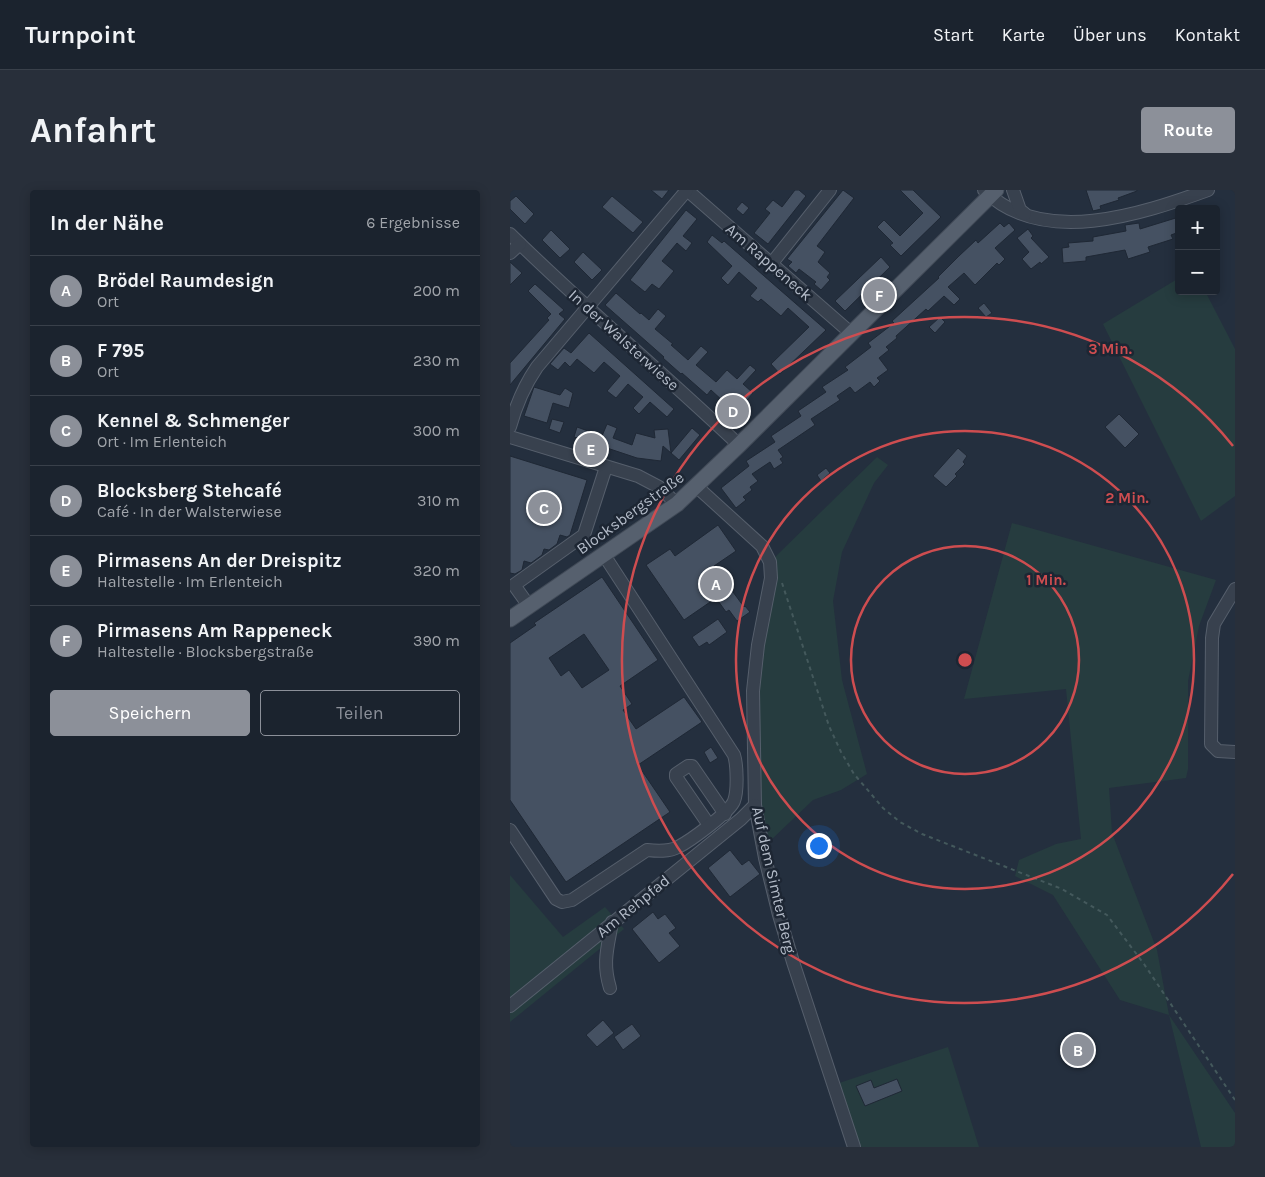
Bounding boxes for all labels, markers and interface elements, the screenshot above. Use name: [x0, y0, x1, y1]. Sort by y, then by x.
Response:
text: Turnpoint: [25, 21, 136, 49]
text: Start: [933, 24, 974, 46]
text: Karte: [1002, 24, 1045, 46]
text: Über uns: [1073, 24, 1147, 46]
text: Kontakt: [1175, 24, 1240, 46]
button: Route: [1141, 107, 1235, 153]
text: Anfahrt: [30, 110, 156, 151]
map controls: [1175, 205, 1220, 295]
button: +: [1175, 205, 1220, 250]
text: In der Nähe: [50, 211, 164, 235]
text: 6 Ergebnisse: [366, 213, 460, 232]
street label: Am Rappeneck: [722, 219, 816, 305]
button: −: [1175, 250, 1220, 295]
text: Brödel Raumdesign: [97, 270, 274, 292]
pin: F: [863, 276, 895, 314]
text: A: [61, 281, 71, 300]
text: 200 m: [413, 281, 460, 300]
street label: In der Walsterwiese: [565, 285, 683, 395]
text: Ort: [97, 292, 119, 311]
text: F 795: [97, 340, 144, 362]
text: 3 Min.: [1088, 340, 1132, 358]
text: B: [61, 351, 71, 370]
text: 230 m: [413, 351, 460, 370]
text: Ort: [97, 362, 119, 381]
pin: D: [717, 392, 749, 430]
text: Kennel & Schmenger: [97, 410, 290, 432]
text: C: [61, 421, 71, 440]
text: 300 m: [413, 421, 460, 440]
pin: E: [575, 430, 607, 468]
text: Ort · Im Erlenteich: [97, 432, 227, 451]
street label: Blocksbergstraße: [573, 468, 687, 558]
text: Blocksberg Stehcafé: [97, 480, 282, 502]
pin: C: [528, 489, 560, 527]
text: 2 Min.: [1105, 489, 1149, 507]
text: D: [61, 491, 71, 510]
text: 310 m: [417, 491, 460, 510]
text: Café · In der Walsterwiese: [97, 502, 282, 521]
text: Pirmasens An der Dreispitz: [97, 550, 342, 572]
text: E: [61, 561, 71, 580]
text: 320 m: [413, 561, 460, 580]
pin: A: [700, 565, 732, 603]
text: 1 Min.: [1026, 571, 1066, 589]
text: Haltestelle · Im Erlenteich: [97, 572, 283, 591]
text: Pirmasens Am Rappeneck: [97, 620, 332, 642]
text: F: [62, 631, 70, 650]
text: 390 m: [413, 631, 460, 650]
text: Haltestelle · Blocksbergstraße: [97, 642, 314, 661]
centre of rings: [956, 651, 974, 669]
button: Speichern: [50, 690, 250, 736]
button: Teilen: [260, 690, 460, 736]
street label: Auf dem Simter Berg: [748, 805, 800, 955]
your location: [806, 833, 832, 859]
street label: Am Rehpfad: [593, 871, 673, 941]
pin: B: [1062, 1031, 1094, 1069]

